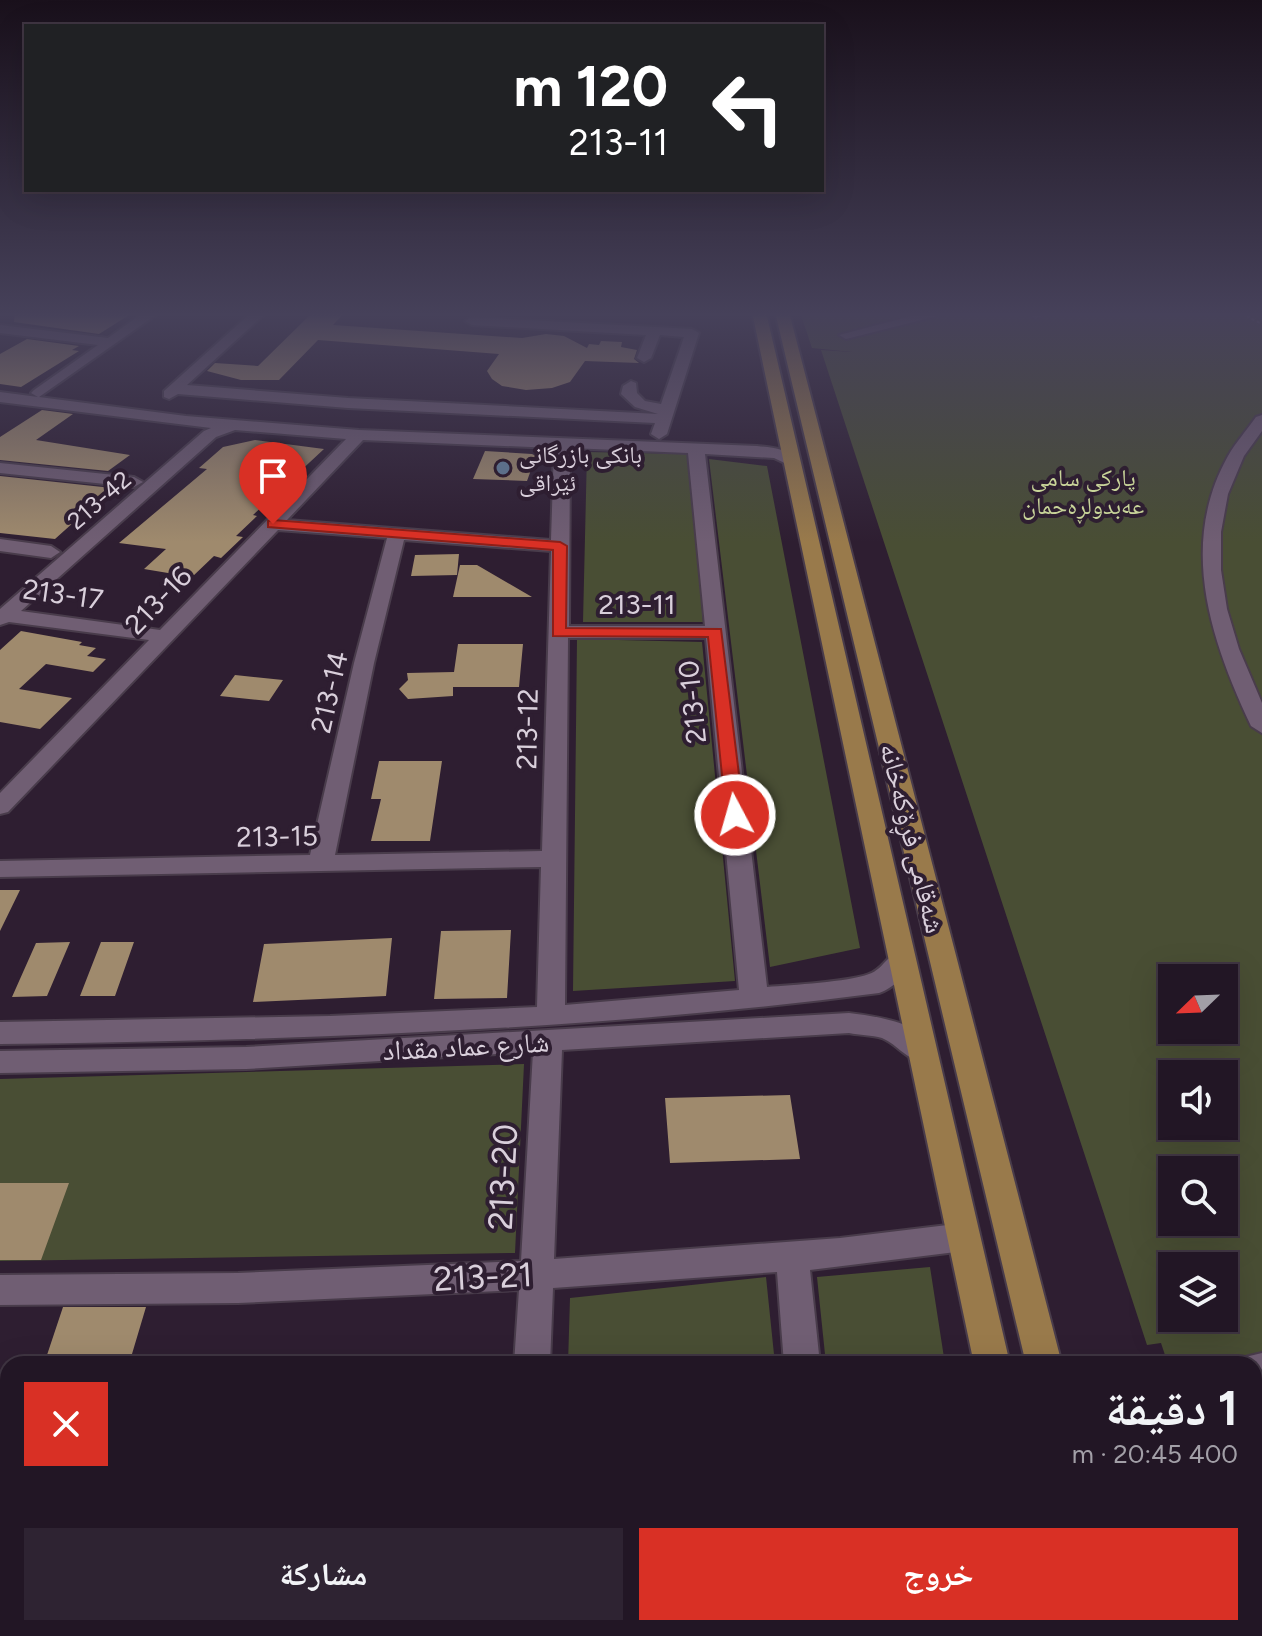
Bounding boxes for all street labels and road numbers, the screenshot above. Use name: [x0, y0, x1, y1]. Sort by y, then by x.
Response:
street label: 213-42: [61, 465, 137, 535]
street label: 213-16: [117, 559, 199, 641]
street label: 213-17: [21, 572, 105, 616]
street label: 213-11: [598, 587, 676, 621]
street label: 213-14: [303, 648, 355, 736]
street label: 213-10: [671, 659, 713, 745]
street label: 213-12: [509, 688, 545, 770]
street label: شەقامی فڕۆکەخانە: [868, 740, 953, 938]
street label: 213-15: [236, 818, 318, 854]
street label: شارع عماد مقداد: [382, 1025, 550, 1068]
street label: 213-20: [480, 1123, 526, 1231]
street label: 213-21: [433, 1254, 533, 1300]

